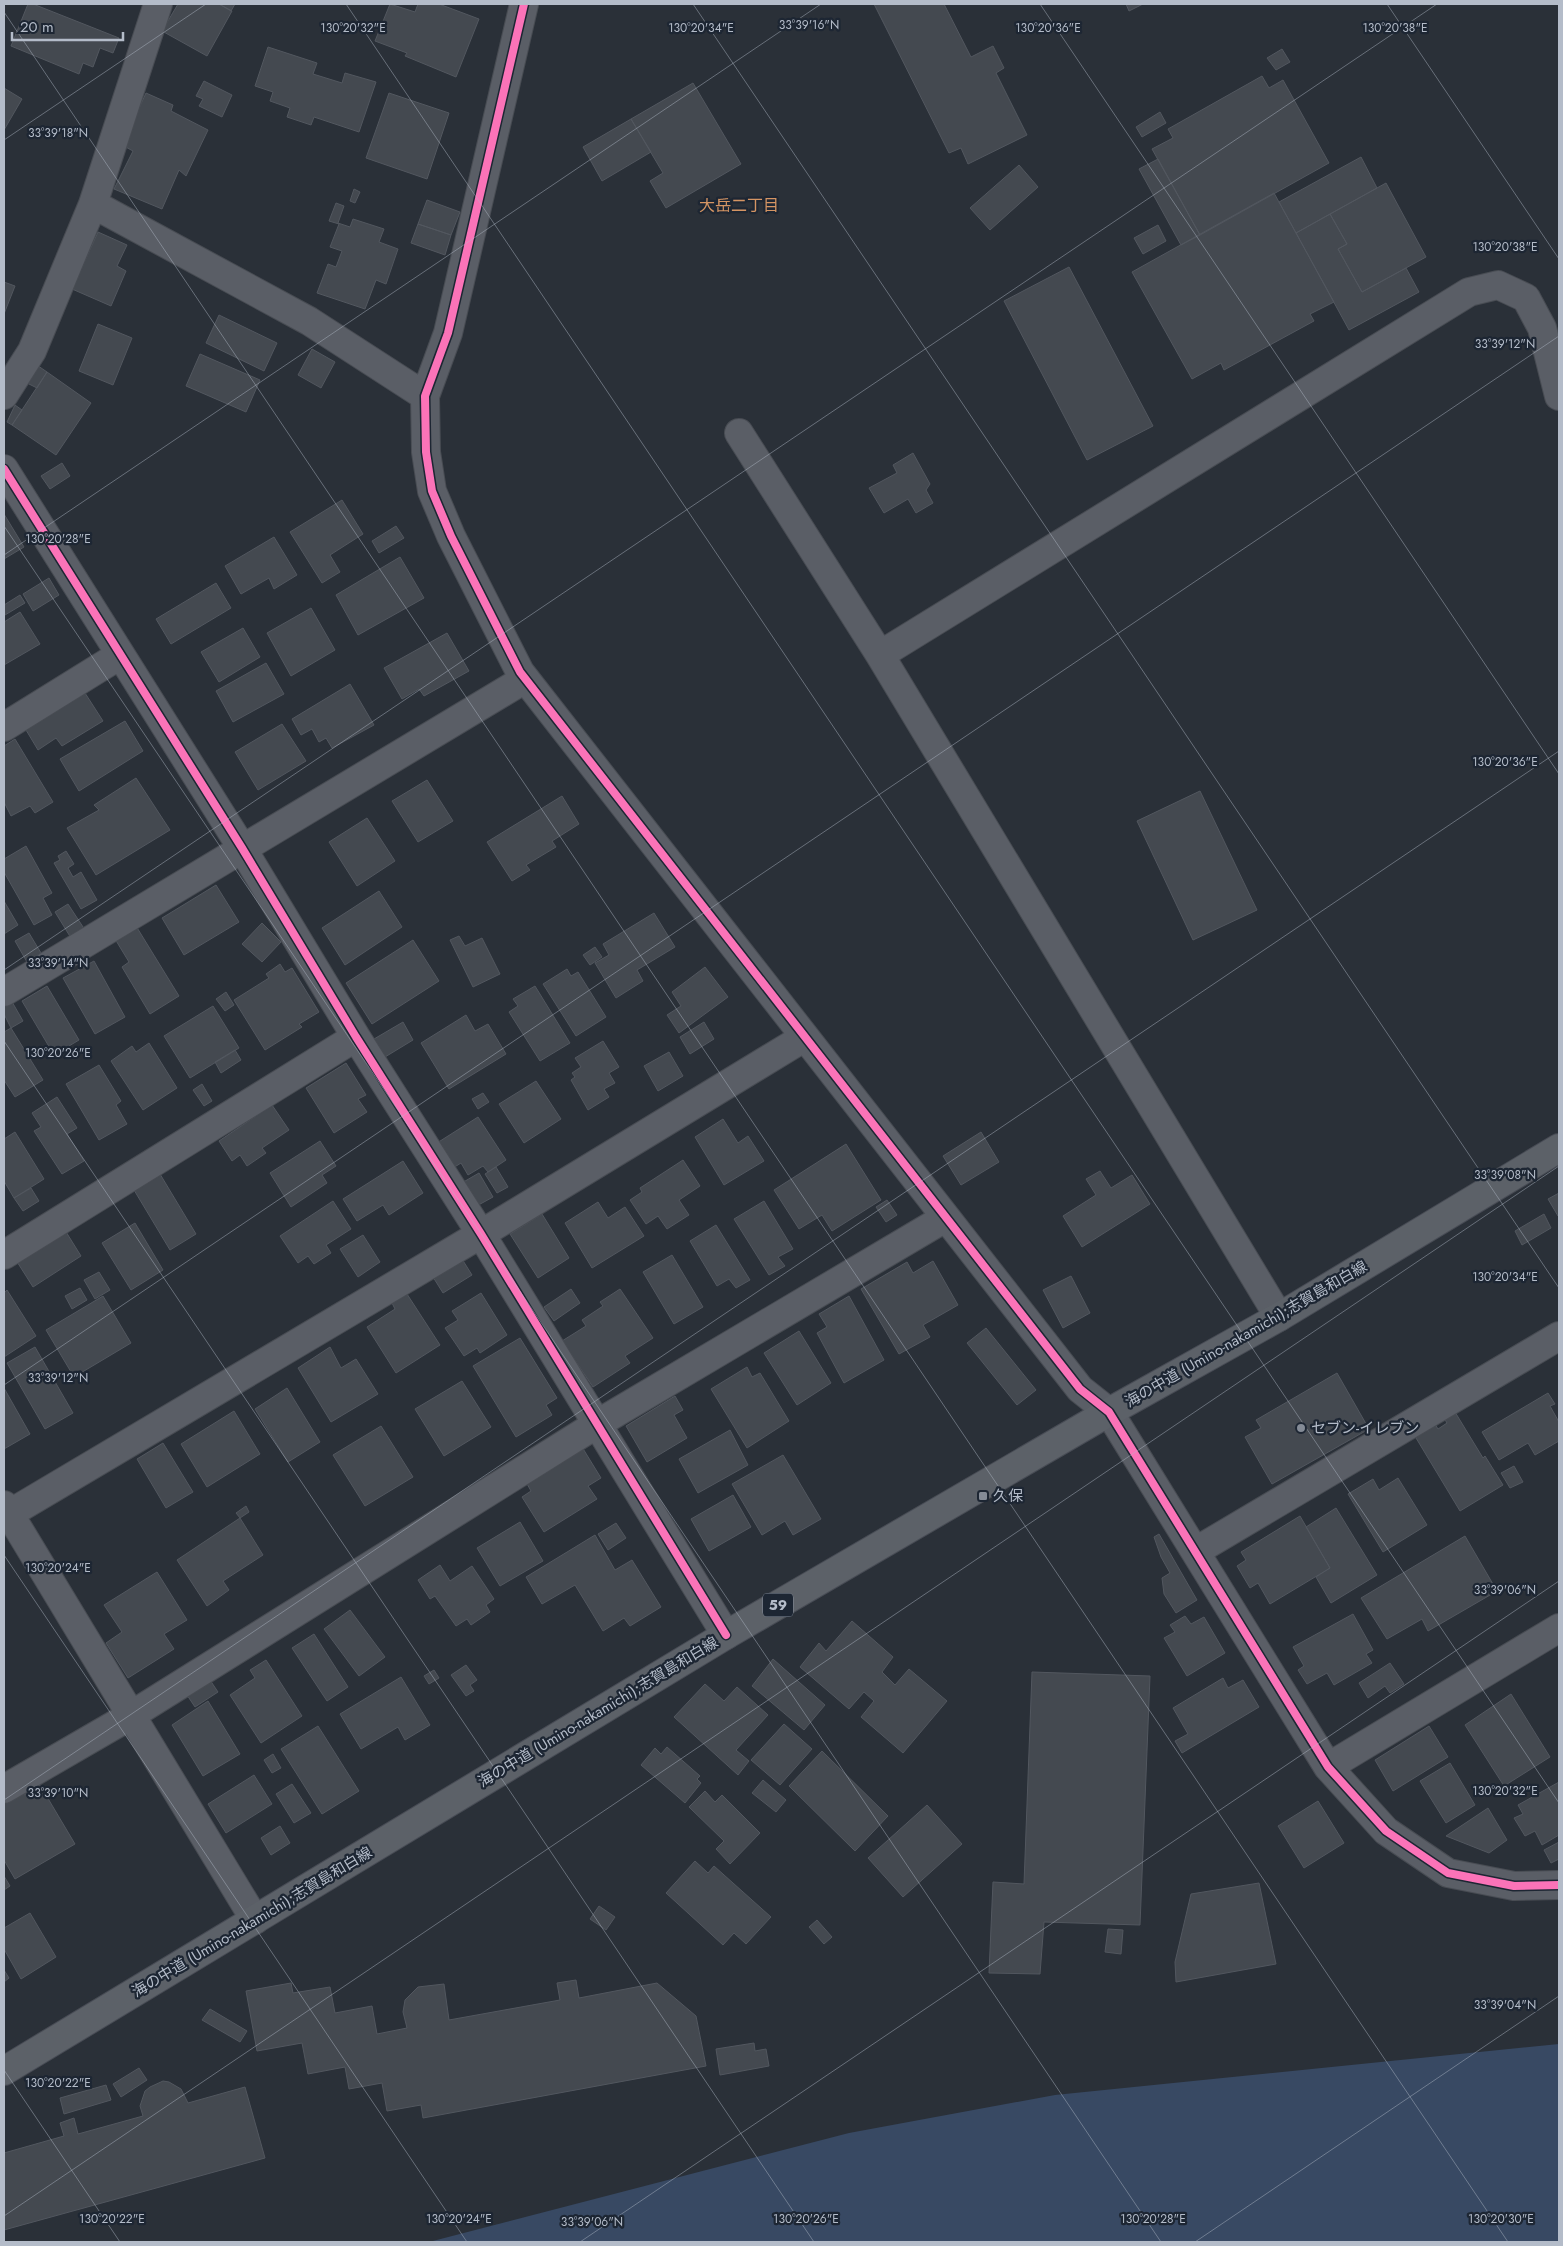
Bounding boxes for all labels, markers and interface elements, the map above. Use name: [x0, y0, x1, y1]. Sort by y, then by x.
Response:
scale bar: [12, 10, 124, 42]
text: 20 m: [20, 16, 54, 38]
text: 33°39'16"N: [779, 16, 839, 34]
text: 130°20'32"E: [320, 19, 386, 37]
text: 130°20'34"E: [668, 19, 734, 37]
text: 130°20'36"E: [1015, 19, 1081, 37]
text: 130°20'38"E: [1362, 19, 1428, 37]
text: 33°39'18"N: [28, 124, 88, 142]
district label: 大岳二丁目: [699, 194, 779, 217]
text: 130°20'38"E: [1472, 238, 1538, 256]
text: 33°39'12"N: [1475, 335, 1535, 353]
text: 130°20'28"E: [25, 530, 91, 548]
text: 130°20'36"E: [1472, 753, 1538, 771]
text: 33°39'14"N: [28, 954, 88, 972]
text: 130°20'26"E: [25, 1044, 91, 1062]
text: 33°39'08"N: [1474, 1166, 1536, 1184]
street label: 海の中道 (Umino-nakamichi);志賀島和白線: [1121, 1255, 1371, 1413]
text: 130°20'34"E: [1472, 1268, 1538, 1286]
text: 33°39'12"N: [28, 1369, 88, 1387]
place label: セブン-イレブン: [1311, 1417, 1419, 1439]
marker: セブン-イレブン: [1295, 1422, 1307, 1434]
place label: 久保: [993, 1485, 1023, 1507]
marker: 久保: [977, 1490, 989, 1502]
text: 130°20'24"E: [25, 1559, 91, 1577]
text: 33°39'06"N: [1474, 1581, 1536, 1599]
road number: 59: [763, 1594, 793, 1616]
street label: 海の中道 (Umino-nakamichi);志賀島和白線: [474, 1631, 722, 1793]
text: 130°20'32"E: [1472, 1782, 1538, 1800]
text: 33°39'10"N: [28, 1784, 88, 1802]
street label: 海の中道 (Umino-nakamichi);志賀島和白線: [128, 1841, 376, 2003]
text: 33°39'04"N: [1474, 1996, 1536, 2014]
text: 130°20'22"E: [25, 2074, 91, 2092]
text: 130°20'22"E: [79, 2210, 145, 2228]
text: 130°20'24"E: [426, 2210, 492, 2228]
text: 130°20'26"E: [773, 2210, 839, 2228]
text: 130°20'28"E: [1120, 2210, 1186, 2228]
text: 130°20'30"E: [1468, 2210, 1534, 2228]
text: 33°39'06"N: [561, 2213, 623, 2231]

